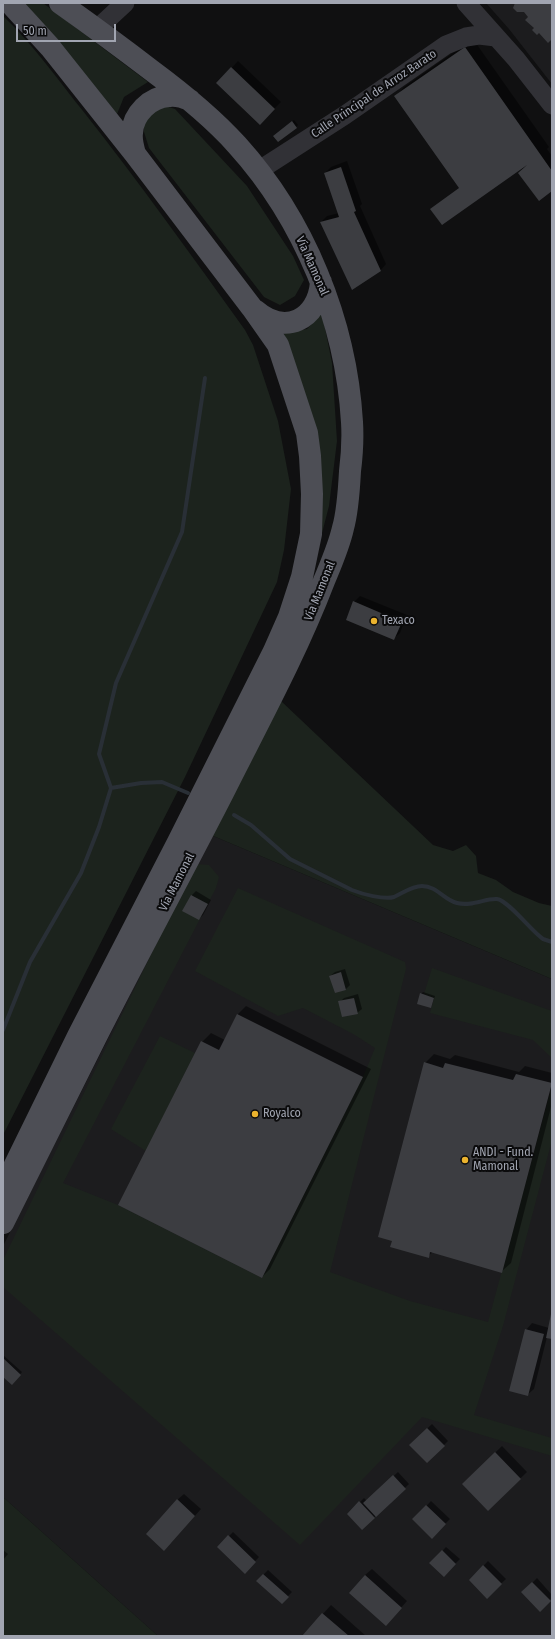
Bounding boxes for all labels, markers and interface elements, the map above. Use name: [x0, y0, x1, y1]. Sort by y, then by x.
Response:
scale bar: [18, 16, 118, 42]
text: 50 m: [23, 24, 47, 38]
street label: Calle Principal de Arroz Barato: [309, 47, 439, 141]
street label: Vía Mamonal: [293, 234, 331, 298]
street label: Vía Mamonal: [301, 559, 339, 623]
place label: Texaco: [382, 614, 415, 628]
marker: Texaco: [369, 616, 379, 626]
street label: Vía Mamonal: [156, 851, 198, 913]
place label: Royalco: [263, 1107, 301, 1121]
marker: Royalco: [250, 1109, 260, 1119]
place label: ANDI - Fund. Mamonal: [473, 1146, 533, 1174]
marker: ANDI - Fund. Mamonal: [460, 1155, 470, 1165]

